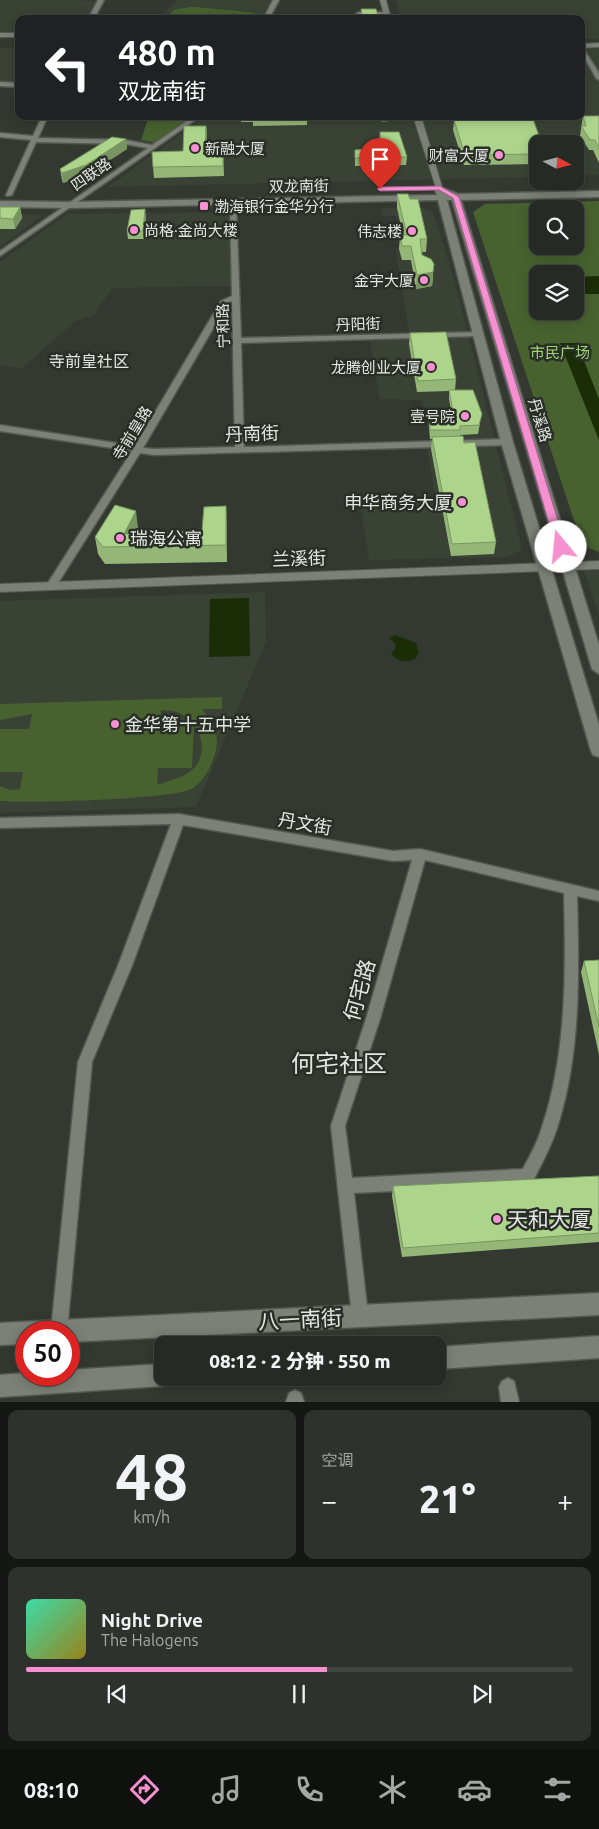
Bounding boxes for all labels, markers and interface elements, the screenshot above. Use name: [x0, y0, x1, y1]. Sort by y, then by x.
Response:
text: 480 m: [118, 32, 216, 72]
icon: left: [35, 35, 100, 100]
text: 双龙南街: [118, 78, 206, 103]
north arrow: [529, 135, 584, 190]
map controls: [529, 135, 584, 320]
pin: [359, 138, 401, 189]
place label: 新融大厦: [205, 140, 265, 157]
marker: 新融大厦: [189, 142, 201, 154]
icon: arrive: [366, 145, 394, 173]
place label: 财富大厦: [429, 147, 489, 164]
marker: 财富大厦: [493, 149, 505, 161]
street label: 四联路: [68, 154, 114, 194]
street label: 双龙南街: [269, 177, 329, 195]
place label: 渤海银行金华分行: [214, 198, 334, 215]
marker: 渤海银行金华分行: [198, 200, 210, 212]
button: search: [529, 200, 584, 255]
place label: 尚格·金尚大楼: [144, 222, 238, 239]
place label: 伟志楼: [357, 223, 402, 240]
marker: 尚格·金尚大楼: [128, 224, 140, 236]
marker: 伟志楼: [406, 225, 418, 237]
button: layers: [529, 265, 584, 320]
place label: 金宇大厦: [354, 272, 414, 289]
marker: 金宇大厦: [418, 274, 430, 286]
street label: 宁和路: [214, 303, 232, 349]
street label: 丹阳街: [335, 315, 381, 333]
park label: 市民广场: [530, 344, 590, 361]
district label: 寺前皇社区: [49, 352, 129, 370]
place label: 龙腾创业大厦: [331, 359, 421, 376]
marker: 龙腾创业大厦: [425, 361, 437, 373]
street label: 丹溪路: [525, 396, 555, 444]
street label: 寺前皇路: [109, 403, 155, 463]
place label: 壹号院: [410, 408, 455, 425]
marker: 壹号院: [459, 410, 471, 422]
street label: 丹南街: [225, 422, 279, 444]
place label: 申华商务大厦: [344, 492, 452, 512]
marker: 申华商务大厦: [456, 496, 468, 508]
position arrow: [534, 520, 586, 572]
place label: 瑞海公寓: [130, 528, 202, 548]
marker: 瑞海公寓: [114, 532, 126, 544]
street label: 兰溪街: [272, 547, 326, 569]
place label: 金华第十五中学: [125, 714, 251, 734]
marker: 金华第十五中学: [109, 718, 121, 730]
street label: 丹文街: [277, 808, 333, 838]
street label: 何宅路: [339, 956, 379, 1024]
district label: 何宅社区: [291, 1050, 387, 1077]
place label: 天和大厦: [507, 1207, 591, 1231]
marker: 天和大厦: [491, 1213, 503, 1225]
street label: 八一南街: [257, 1305, 343, 1333]
speed limit sign: 50: [15, 1321, 80, 1386]
text: 08:12 · 2 分钟 · 550 m: [209, 1350, 391, 1372]
text: 48: [115, 1439, 188, 1512]
text: 空调: [322, 1451, 354, 1469]
text: 21°: [419, 1478, 476, 1520]
text: −: [322, 1485, 337, 1516]
text: +: [557, 1485, 573, 1516]
text: km/h: [133, 1508, 170, 1526]
text: Night Drive: [101, 1609, 203, 1631]
text: The Halogens: [101, 1631, 199, 1649]
icon: previous: [103, 1680, 131, 1708]
icon: pause: [285, 1680, 313, 1708]
icon: next: [468, 1680, 496, 1708]
icon: directions: [127, 1772, 162, 1807]
icon: music: [209, 1772, 244, 1807]
icon: phone: [292, 1772, 327, 1807]
icon: climate: [375, 1772, 410, 1807]
icon: car: [457, 1772, 492, 1807]
icon: filters: [540, 1772, 575, 1807]
text: 08:10: [24, 1777, 79, 1802]

